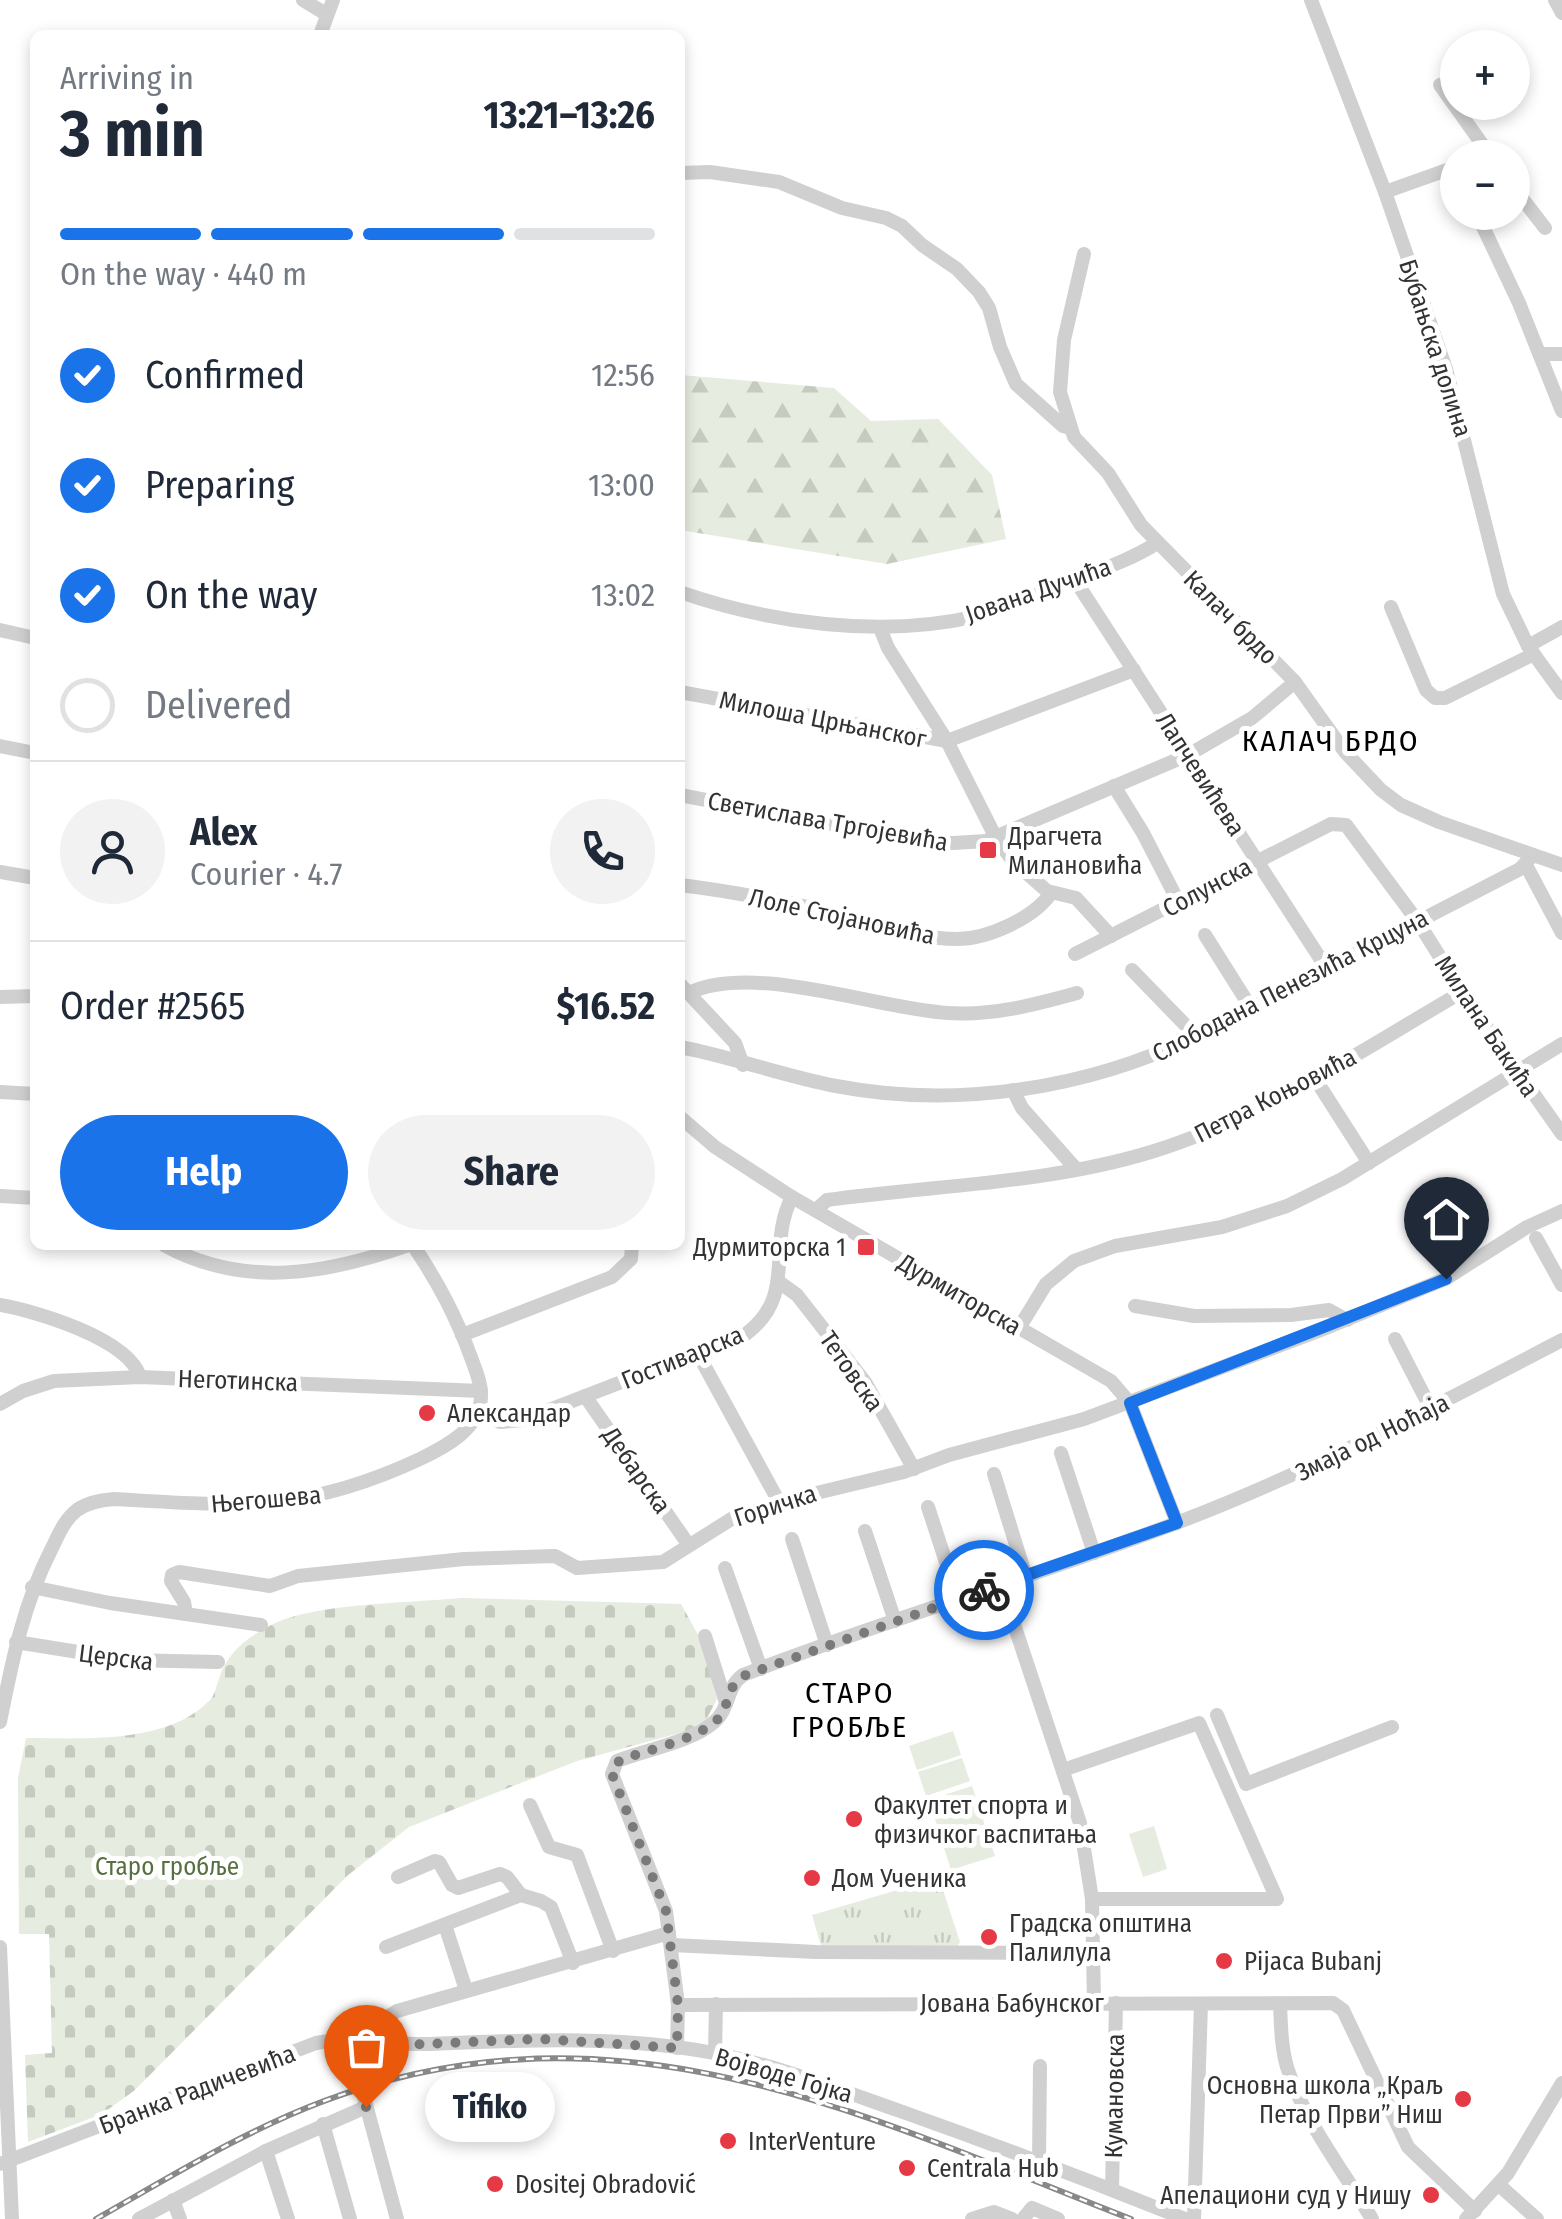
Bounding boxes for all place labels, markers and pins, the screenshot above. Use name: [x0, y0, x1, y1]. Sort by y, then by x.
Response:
place label: Драгчета Милановића: [1007, 822, 1142, 881]
marker: Драгчета Милановића: [977, 839, 999, 861]
pin: [1404, 1177, 1489, 1280]
place label: Дурмиторска 1: [692, 1233, 846, 1263]
marker: Дурмиторска 1: [855, 1236, 877, 1258]
place label: Александар: [447, 1399, 571, 1429]
marker: Александар: [416, 1402, 438, 1424]
place label: Факултет спорта и физичког васпитања: [874, 1791, 1097, 1850]
marker: Факултет спорта и физичког васпитања: [843, 1808, 865, 1830]
place label: Дом Ученика: [831, 1864, 967, 1894]
marker: Дом Ученика: [801, 1867, 823, 1889]
place label: Градска општина Палилула: [1009, 1909, 1192, 1968]
marker: Градска општина Палилула: [978, 1926, 1000, 1948]
place label: Pijaca Bubanj: [1244, 1947, 1382, 1977]
marker: Pijaca Bubanj: [1213, 1950, 1235, 1972]
pin: [324, 2005, 409, 2108]
place label: Основна школа „Краљ Петар Први” Ниш: [1207, 2071, 1443, 2130]
callout: Tifiko: [426, 2072, 556, 2142]
marker: Основна школа „Краљ Петар Први” Ниш: [1452, 2088, 1474, 2110]
place label: InterVenture: [748, 2127, 876, 2157]
marker: InterVenture: [717, 2130, 739, 2152]
place label: Centrala Hub: [927, 2154, 1059, 2184]
marker: Centrala Hub: [896, 2157, 918, 2179]
place label: Dositej Obradović: [515, 2170, 696, 2200]
marker: Dositej Obradović: [484, 2173, 506, 2195]
place label: Апелациони суд у Нишу: [1160, 2181, 1411, 2211]
marker: Апелациони суд у Нишу: [1420, 2184, 1442, 2206]

